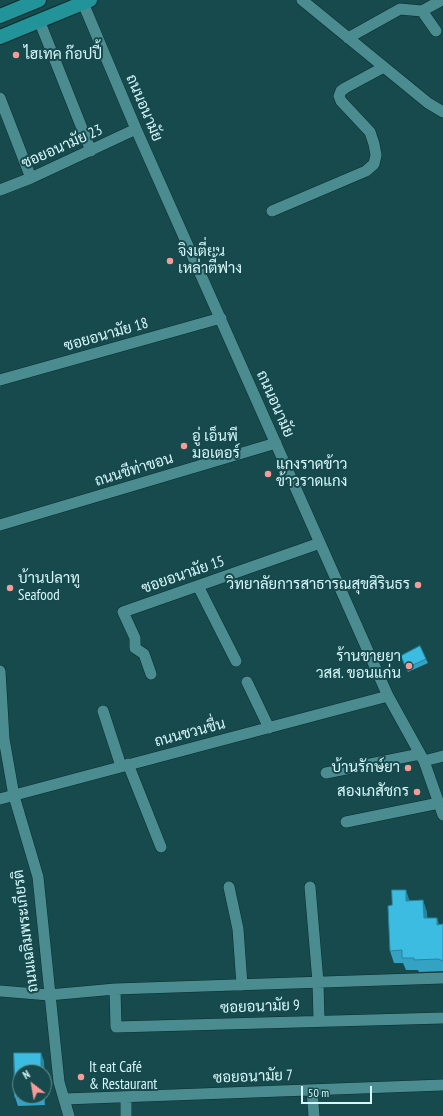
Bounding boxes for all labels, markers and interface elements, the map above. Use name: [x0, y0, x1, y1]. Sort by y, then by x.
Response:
place label: ไฮเทค ก๊อปปี้: [24, 46, 102, 64]
marker: ไฮเทค ก๊อปปี้: [11, 50, 21, 60]
street label: ถนนอนามัย: [122, 72, 166, 144]
street label: ซอยอนามัย 23: [19, 121, 105, 173]
place label: จิงเตี่ยน เหล่าตี้ฟาง: [178, 243, 242, 278]
marker: จิงเตี่ยน เหล่าตี้ฟาง: [165, 256, 175, 266]
street label: ซอยอนามัย 18: [62, 314, 150, 356]
street label: ถนนอนามัย: [252, 368, 298, 440]
place label: อู่ เอ็นพี มอเตอร์: [192, 428, 240, 463]
marker: อู่ เอ็นพี มอเตอร์: [179, 441, 189, 451]
street label: ถนนชีท่าขอน: [92, 450, 176, 490]
place label: แกงราดข้าว ข้าวราดแกง: [276, 456, 347, 491]
marker: แกงราดข้าว ข้าวราดแกง: [263, 469, 273, 479]
street label: ซอยอนามัย 15: [139, 552, 227, 598]
place label: บ้านปลาทู Seafood: [18, 570, 80, 605]
place label: วิทยาลัยการสาธารณสุขสิรินธร: [227, 576, 410, 594]
marker: วิทยาลัยการสาธารณสุขสิรินธร: [413, 580, 423, 590]
marker: บ้านปลาทู Seafood: [5, 583, 15, 593]
place label: ร้านขายยา วสส. ขอนแก่น: [316, 648, 401, 683]
marker: ร้านขายยา วสส. ขอนแก่น: [404, 661, 414, 671]
street label: ถนนชวนชื่น: [153, 715, 227, 751]
place label: บ้านรักษ์ยา: [332, 759, 400, 777]
marker: บ้านรักษ์ยา: [403, 763, 413, 773]
place label: สองเภสัชกร: [337, 783, 409, 801]
marker: สองเภสัชกร: [412, 787, 422, 797]
street label: ถนนเฉลิมพระเกียรติ: [10, 869, 42, 993]
street label: ซอยอนามัย 9: [220, 997, 300, 1017]
place label: It eat Café & Restaurant: [89, 1059, 157, 1094]
north arrow: [12, 1064, 52, 1104]
text: N: [20, 1067, 32, 1082]
street label: ซอยอนามัย 7: [213, 1067, 293, 1087]
marker: It eat Café & Restaurant: [76, 1072, 86, 1082]
scale bar: [303, 1078, 374, 1104]
text: 50 m: [308, 1085, 329, 1100]

